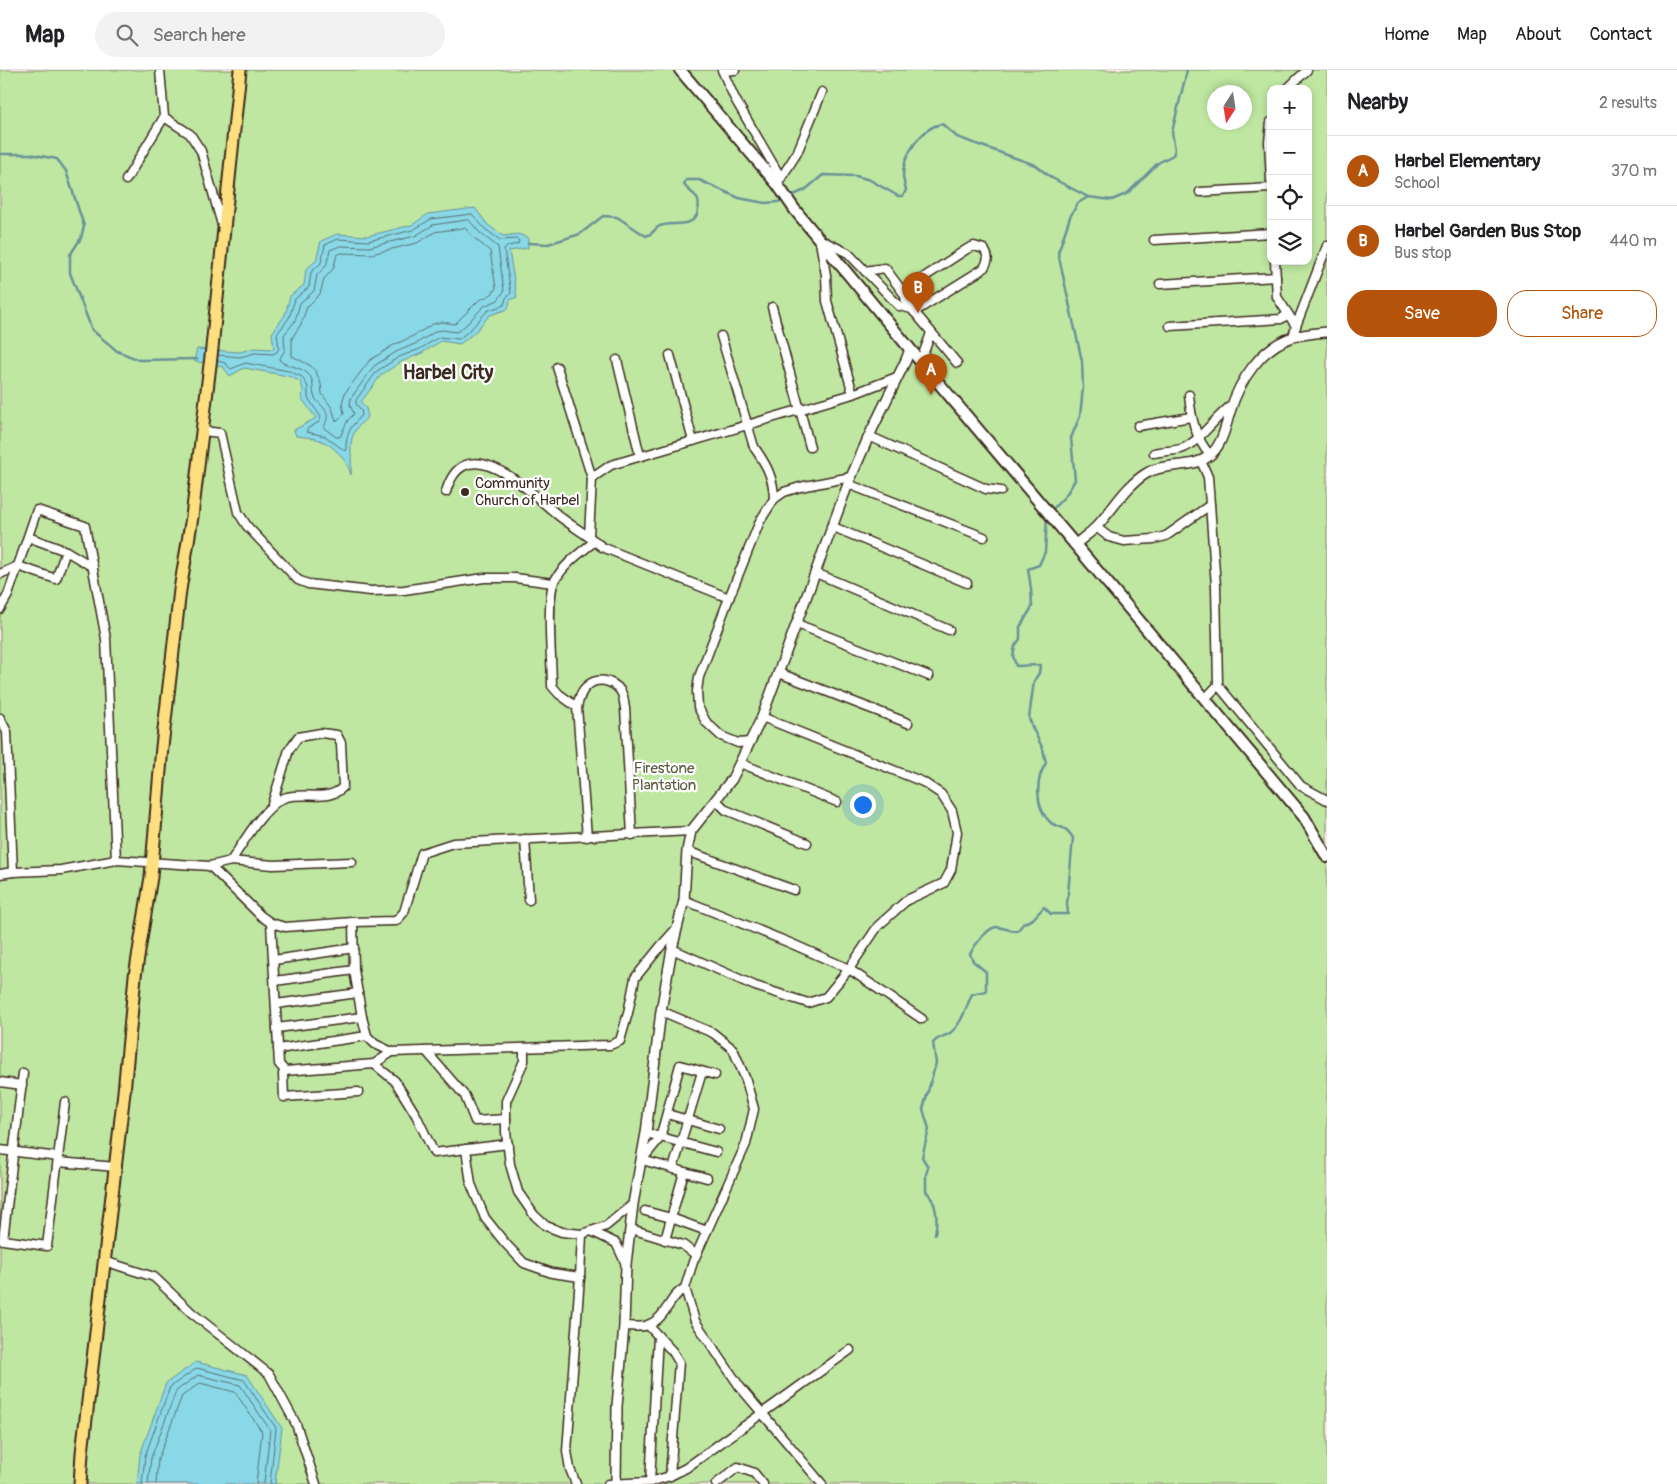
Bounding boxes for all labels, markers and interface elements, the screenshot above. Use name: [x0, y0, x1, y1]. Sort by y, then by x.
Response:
search box: [95, 12, 445, 57]
text: Map: [25, 20, 65, 49]
icon: search: [113, 21, 141, 49]
text: Search here: [153, 23, 246, 47]
text: Home: [1384, 23, 1429, 46]
text: Map: [1457, 23, 1487, 46]
text: About: [1515, 23, 1561, 46]
text: Contact: [1589, 23, 1652, 46]
north arrow: [1207, 85, 1252, 130]
map controls: [1267, 85, 1312, 265]
button: +: [1267, 85, 1312, 130]
text: Nearby: [1347, 89, 1408, 116]
text: 2 results: [1599, 93, 1657, 113]
button: −: [1267, 130, 1312, 175]
text: Harbel Elementary: [1394, 149, 1540, 173]
text: A: [1358, 161, 1368, 181]
text: 370 m: [1611, 161, 1657, 181]
text: School: [1394, 173, 1440, 193]
button: locate: [1267, 175, 1312, 220]
text: Harbel Garden Bus Stop: [1394, 219, 1581, 243]
button: layers: [1267, 220, 1312, 265]
text: B: [1358, 231, 1368, 251]
text: 440 m: [1610, 231, 1657, 251]
text: Bus stop: [1394, 243, 1452, 263]
pin: B: [902, 272, 934, 313]
button: Save: [1347, 290, 1497, 337]
button: Share: [1507, 290, 1657, 337]
pin: A: [915, 354, 947, 395]
district label: Harbel City: [403, 360, 494, 385]
place label: Community Church of Harbel: [475, 474, 580, 510]
marker: Community Church of Harbel: [459, 486, 471, 498]
park label: Firestone Plantation: [632, 759, 696, 795]
your location: [850, 792, 876, 818]

